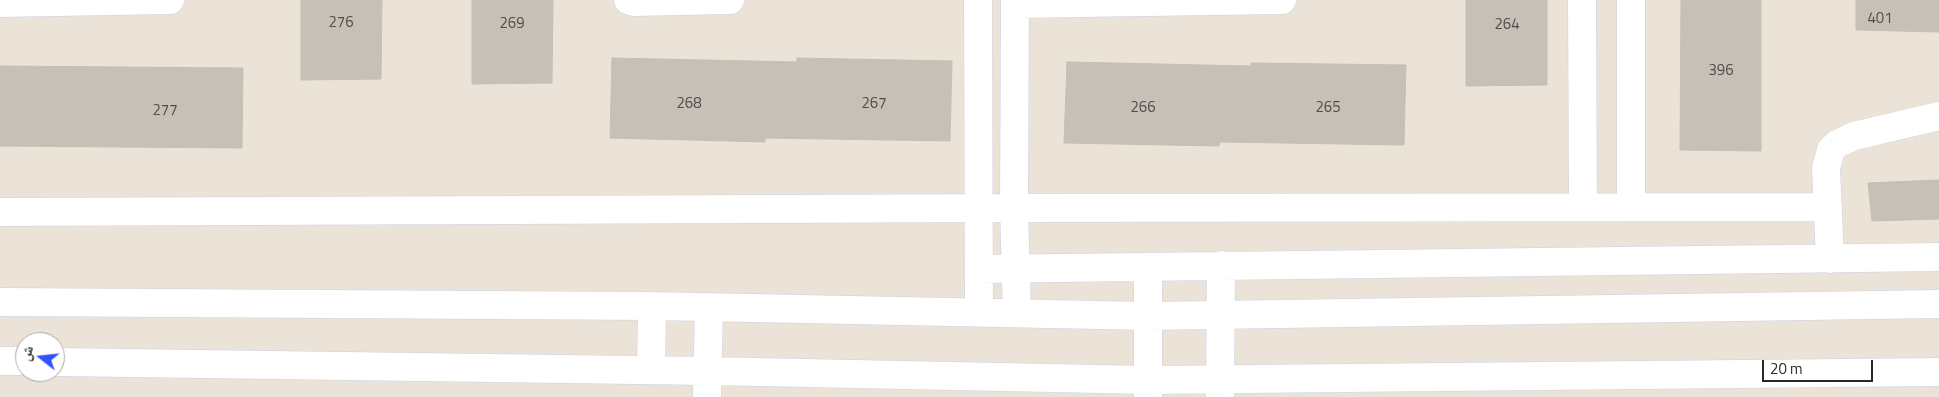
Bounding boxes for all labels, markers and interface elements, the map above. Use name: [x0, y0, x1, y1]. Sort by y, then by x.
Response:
house number: 401: [1867, 10, 1893, 28]
house number: 276: [328, 14, 354, 32]
house number: 269: [499, 15, 525, 33]
house number: 264: [1494, 16, 1520, 34]
house number: 396: [1708, 62, 1734, 80]
house number: 268: [676, 95, 702, 113]
house number: 267: [861, 95, 887, 113]
house number: 266: [1130, 99, 1156, 117]
house number: 265: [1315, 99, 1341, 117]
house number: 277: [152, 102, 178, 120]
north arrow: [15, 332, 65, 382]
text: ش: [14, 343, 38, 363]
scale bar: [1764, 350, 1875, 382]
text: 20 m: [1770, 357, 1803, 380]

